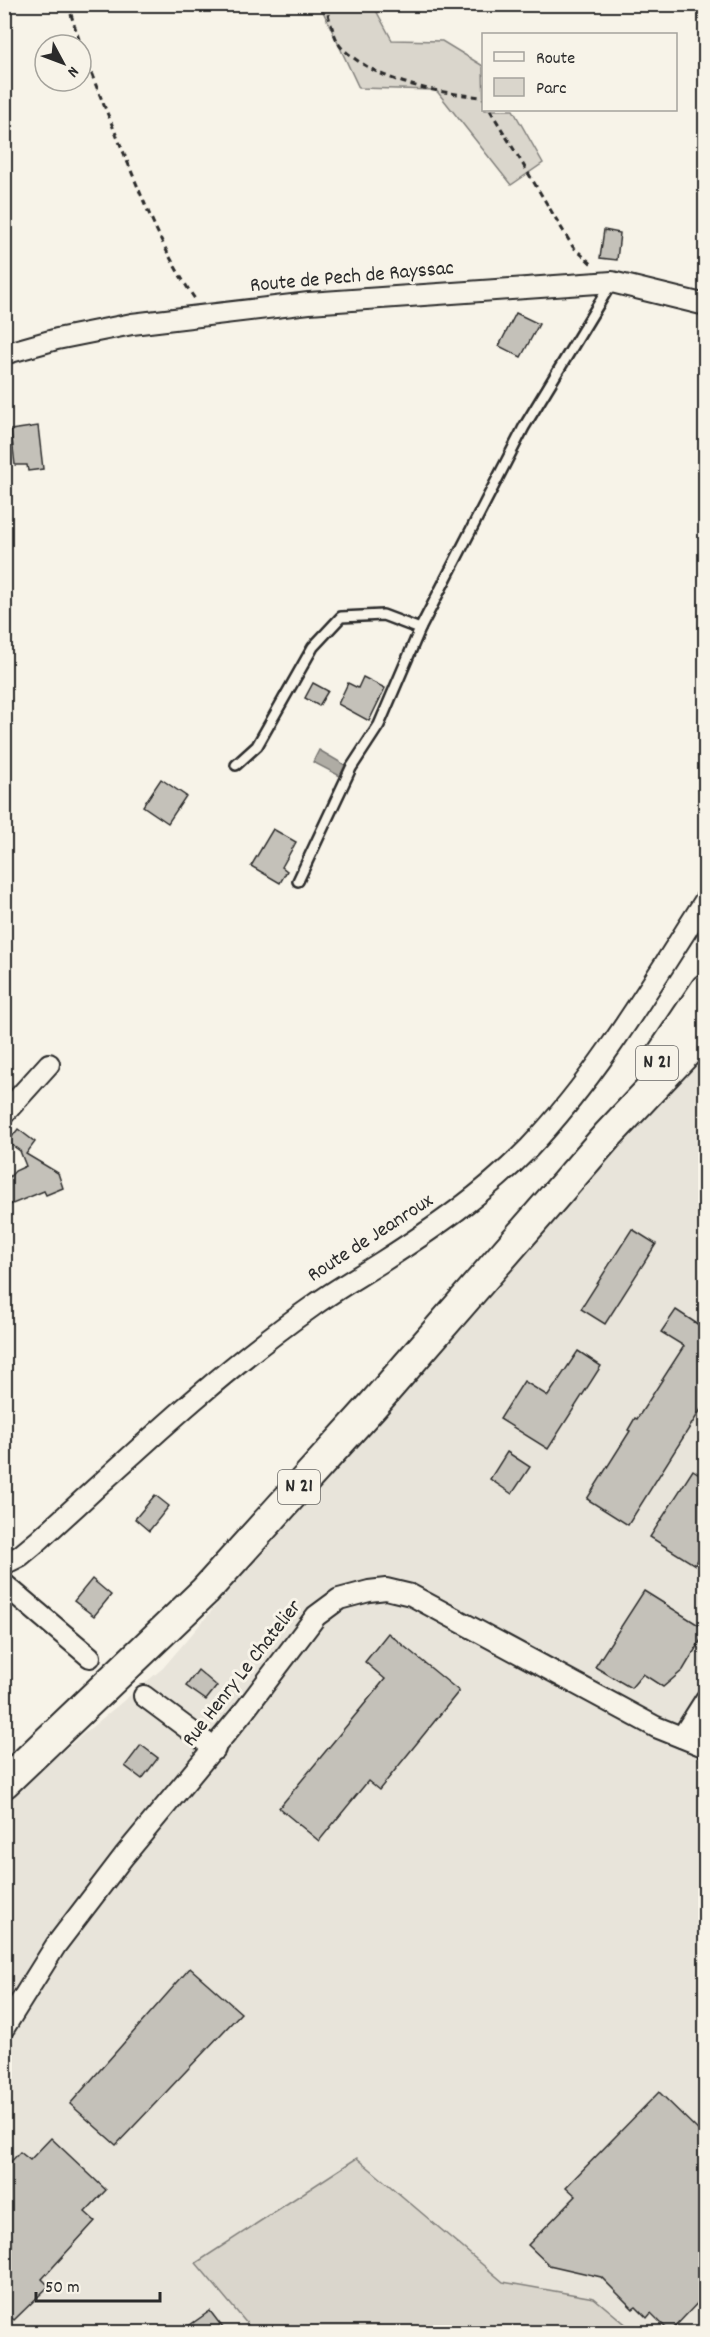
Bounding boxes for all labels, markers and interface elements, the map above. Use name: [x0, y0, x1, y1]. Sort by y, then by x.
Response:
north arrow: [33, 33, 93, 93]
legend: [482, 33, 677, 111]
text: Route: [536, 47, 575, 72]
text: N: [61, 61, 84, 82]
text: Parc: [536, 77, 567, 102]
street label: Route de Pech de Rayssac: [249, 254, 455, 302]
road number: N 21: [636, 1046, 678, 1080]
street label: Route de Jeanroux: [302, 1187, 440, 1291]
road number: N 21: [278, 1470, 320, 1504]
street label: Rue Henry Le Chatelier: [176, 1594, 310, 1754]
scale bar: [36, 2265, 160, 2303]
text: 50 m: [45, 2276, 80, 2301]

